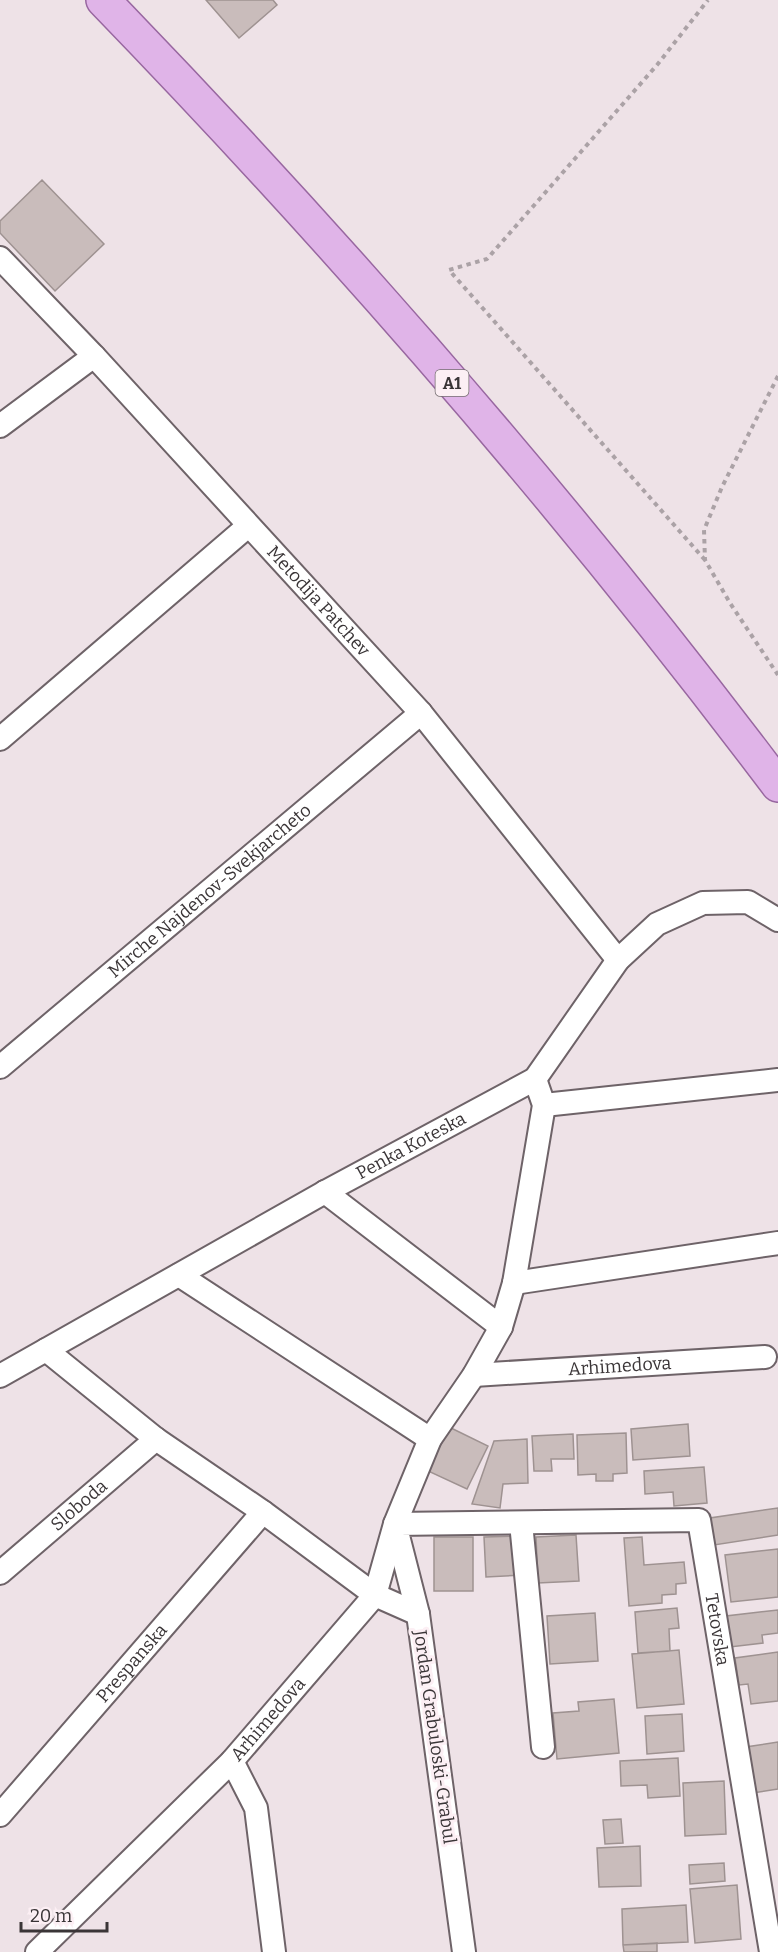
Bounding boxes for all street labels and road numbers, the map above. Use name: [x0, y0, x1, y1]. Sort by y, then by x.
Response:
road number: A1: [436, 370, 468, 396]
street label: Metodija Patchev: [262, 541, 375, 661]
street label: Mirche Najdenov-Svekjarcheto: [104, 799, 316, 982]
street label: Penka Koteska: [352, 1107, 470, 1184]
street label: Arhimedova: [567, 1352, 672, 1380]
street label: Sloboda: [46, 1475, 112, 1536]
street label: Tetovska: [700, 1592, 734, 1667]
street label: Prespanska: [92, 1619, 172, 1707]
street label: Jordan Grabuloski-Grabul: [409, 1628, 461, 1845]
street label: Arhimedova: [226, 1673, 310, 1766]

